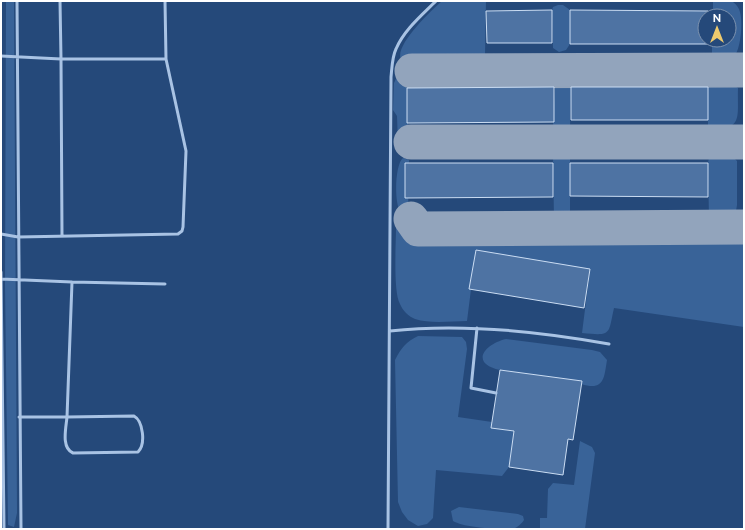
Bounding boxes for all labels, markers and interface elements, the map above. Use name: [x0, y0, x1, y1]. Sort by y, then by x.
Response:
north arrow: [697, 8, 737, 48]
text: N: [713, 12, 721, 25]

